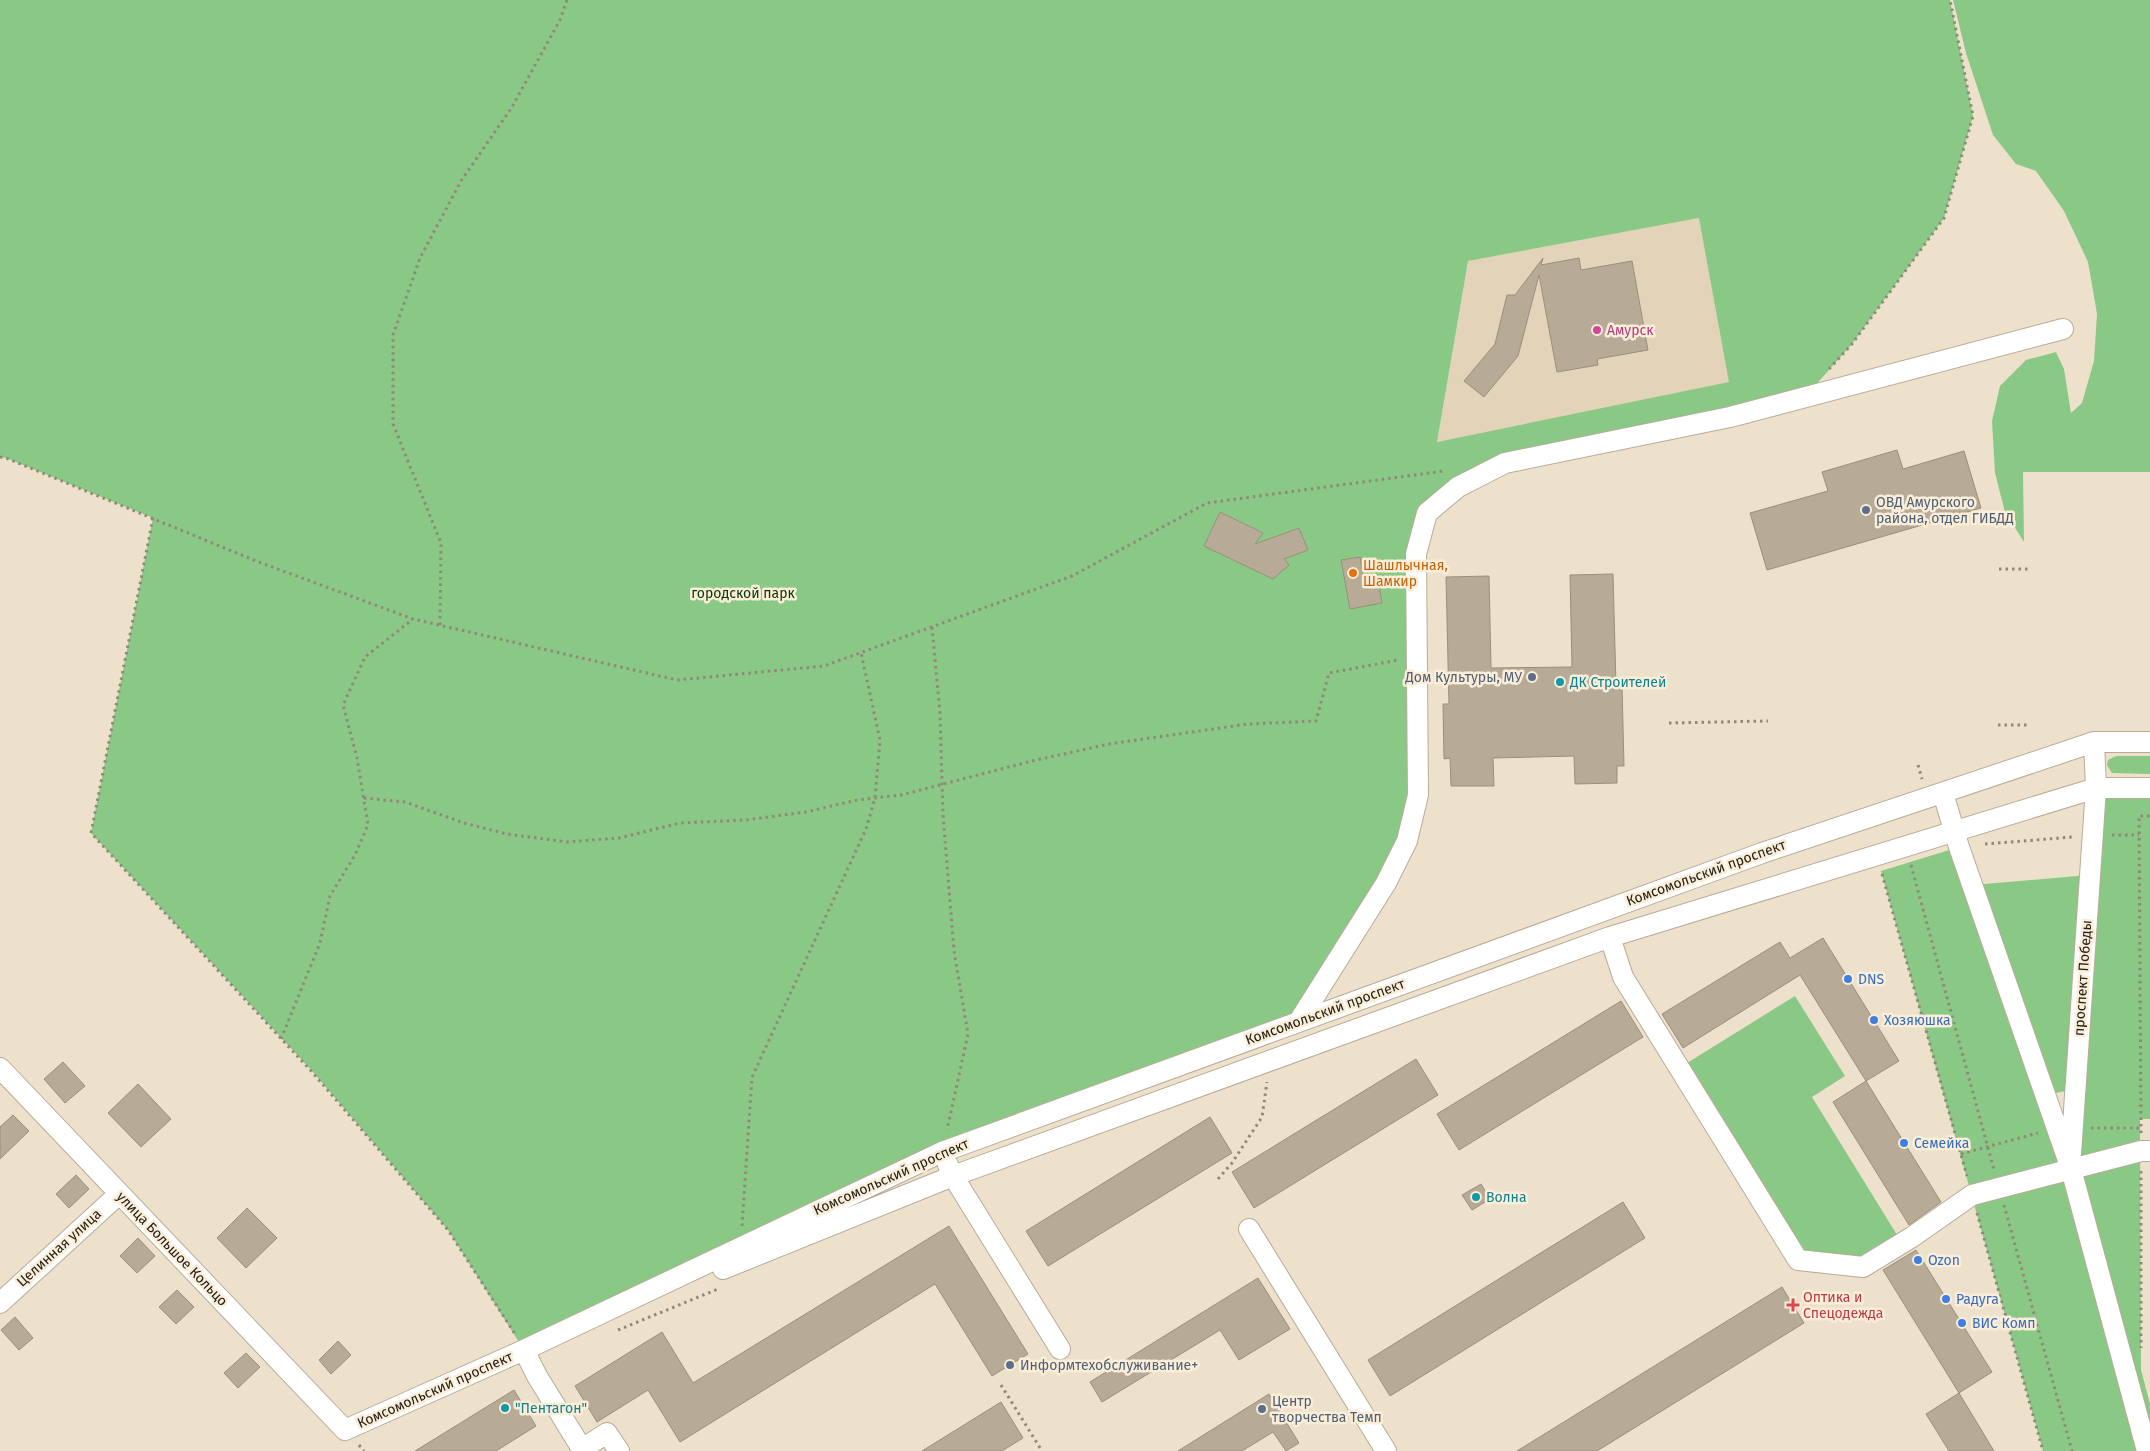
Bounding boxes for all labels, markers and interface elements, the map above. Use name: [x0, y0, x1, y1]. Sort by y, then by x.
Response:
place label: Амурск: [1607, 322, 1654, 339]
marker: Амурск: [1591, 324, 1603, 336]
place label: ОВД Амурского района, отдел ГИБДД: [1876, 494, 2014, 527]
marker: ОВД Амурского района, отдел ГИБДД: [1860, 504, 1872, 516]
place label: Шашлычная, Шамкир: [1363, 557, 1448, 590]
marker: Шашлычная, Шамкир: [1347, 567, 1359, 579]
park label: городской парк: [691, 585, 796, 602]
place label: Дом Культуры, МУ: [1404, 669, 1522, 686]
marker: Дом Культуры, МУ: [1526, 671, 1538, 683]
place label: ДК Строителей: [1569, 674, 1666, 691]
marker: ДК Строителей: [1554, 676, 1566, 688]
street label: Комсомольский проспект: [1624, 836, 1789, 910]
street label: проспект Победы: [2070, 920, 2096, 1036]
place label: DNS: [1858, 971, 1885, 988]
marker: DNS: [1842, 973, 1854, 985]
street label: Комсомольский проспект: [1243, 975, 1408, 1049]
place label: Хозяюшка: [1884, 1012, 1951, 1029]
marker: Хозяюшка: [1868, 1014, 1880, 1026]
street label: Комсомольский проспект: [811, 1135, 972, 1219]
place label: Семейка: [1914, 1135, 1969, 1152]
marker: Семейка: [1898, 1137, 1910, 1149]
street label: улица Большое Кольцо: [113, 1188, 231, 1310]
place label: Волна: [1486, 1189, 1527, 1206]
marker: Волна: [1470, 1191, 1482, 1203]
street label: Целинная улица: [13, 1206, 105, 1290]
place label: Ozon: [1928, 1252, 1960, 1269]
marker: Ozon: [1912, 1254, 1924, 1266]
place label: Оптика и Спецодежда: [1803, 1289, 1883, 1322]
place label: Радуга: [1956, 1291, 1999, 1308]
marker: Радуга: [1940, 1293, 1952, 1305]
marker: Оптика и Спецодежда: [1787, 1299, 1799, 1311]
place label: ВИС Комп: [1972, 1315, 2036, 1332]
marker: ВИС Комп: [1956, 1317, 1968, 1329]
street label: Комсомольский проспект: [355, 1348, 516, 1432]
place label: Информтехобслуживание+: [1020, 1357, 1198, 1374]
marker: Информтехобслуживание+: [1004, 1359, 1016, 1371]
place label: Центр творчества Темп: [1272, 1393, 1382, 1426]
place label: "Пентагон": [515, 1400, 587, 1417]
marker: "Пентагон": [499, 1402, 511, 1414]
marker: Центр творчества Темп: [1256, 1403, 1268, 1415]

